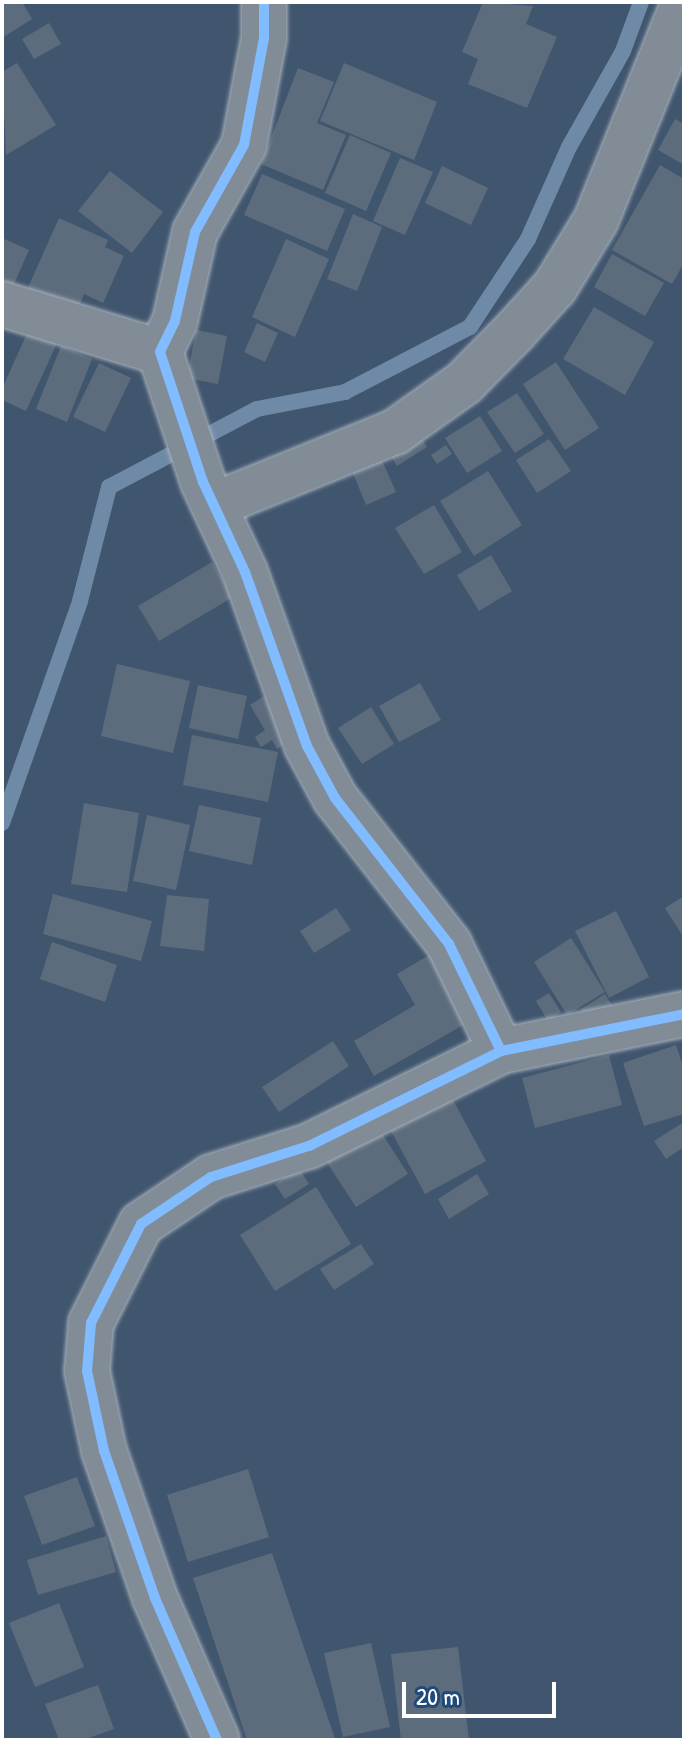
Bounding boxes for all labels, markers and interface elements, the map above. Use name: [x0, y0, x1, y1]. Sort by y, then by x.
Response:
scale bar: [406, 1666, 560, 1716]
text: 20 m: [416, 1680, 460, 1712]

